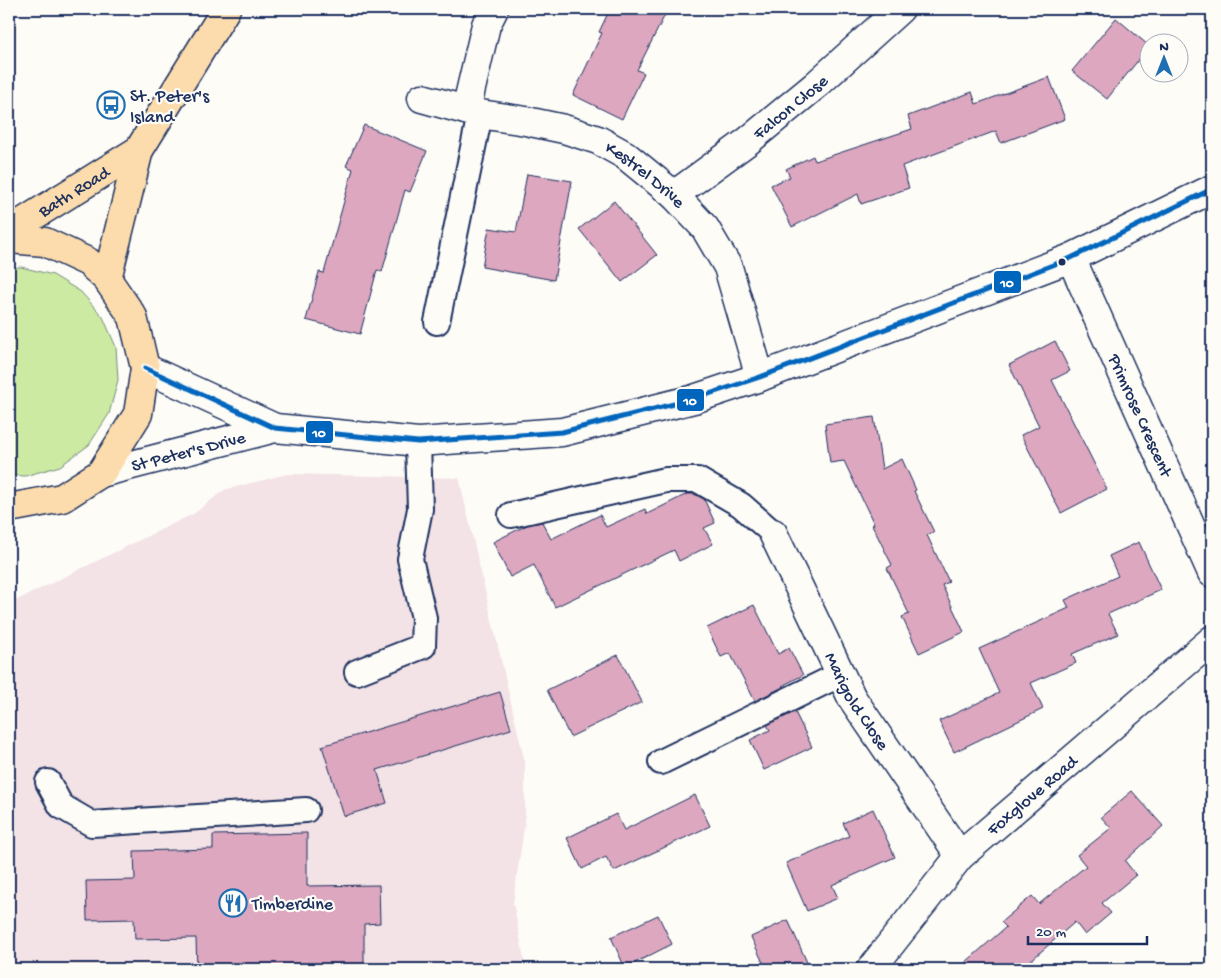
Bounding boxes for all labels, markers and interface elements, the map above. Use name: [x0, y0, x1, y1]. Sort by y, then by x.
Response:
north arrow: [1138, 32, 1188, 82]
text: N: [1159, 39, 1169, 56]
street label: Falcon Close: [749, 71, 834, 146]
place label: St. Peter's Island: [130, 87, 210, 129]
bus stop icon: St. Peter's Island: [96, 90, 126, 120]
street label: Kestrel Drive: [601, 138, 689, 214]
street label: Bath Road: [35, 162, 115, 223]
unlabelled marker: [1057, 257, 1067, 267]
line badge: 10: [993, 270, 1022, 294]
text: 10: [999, 276, 1014, 293]
street label: Primrose Crescent: [1102, 350, 1176, 482]
line badge: 10: [676, 388, 705, 412]
text: 10: [682, 394, 697, 411]
line badge: 10: [305, 420, 334, 444]
text: 10: [311, 426, 326, 443]
street label: St Peter's Drive: [130, 428, 249, 478]
street label: Marigold Close: [819, 649, 893, 756]
street label: Foxglove Road: [983, 751, 1084, 842]
restaurant icon: Timberdine: [218, 888, 248, 918]
place label: Timberdine: [251, 895, 334, 916]
scale bar: [1028, 913, 1147, 945]
text: 20 m: [1036, 924, 1066, 942]

